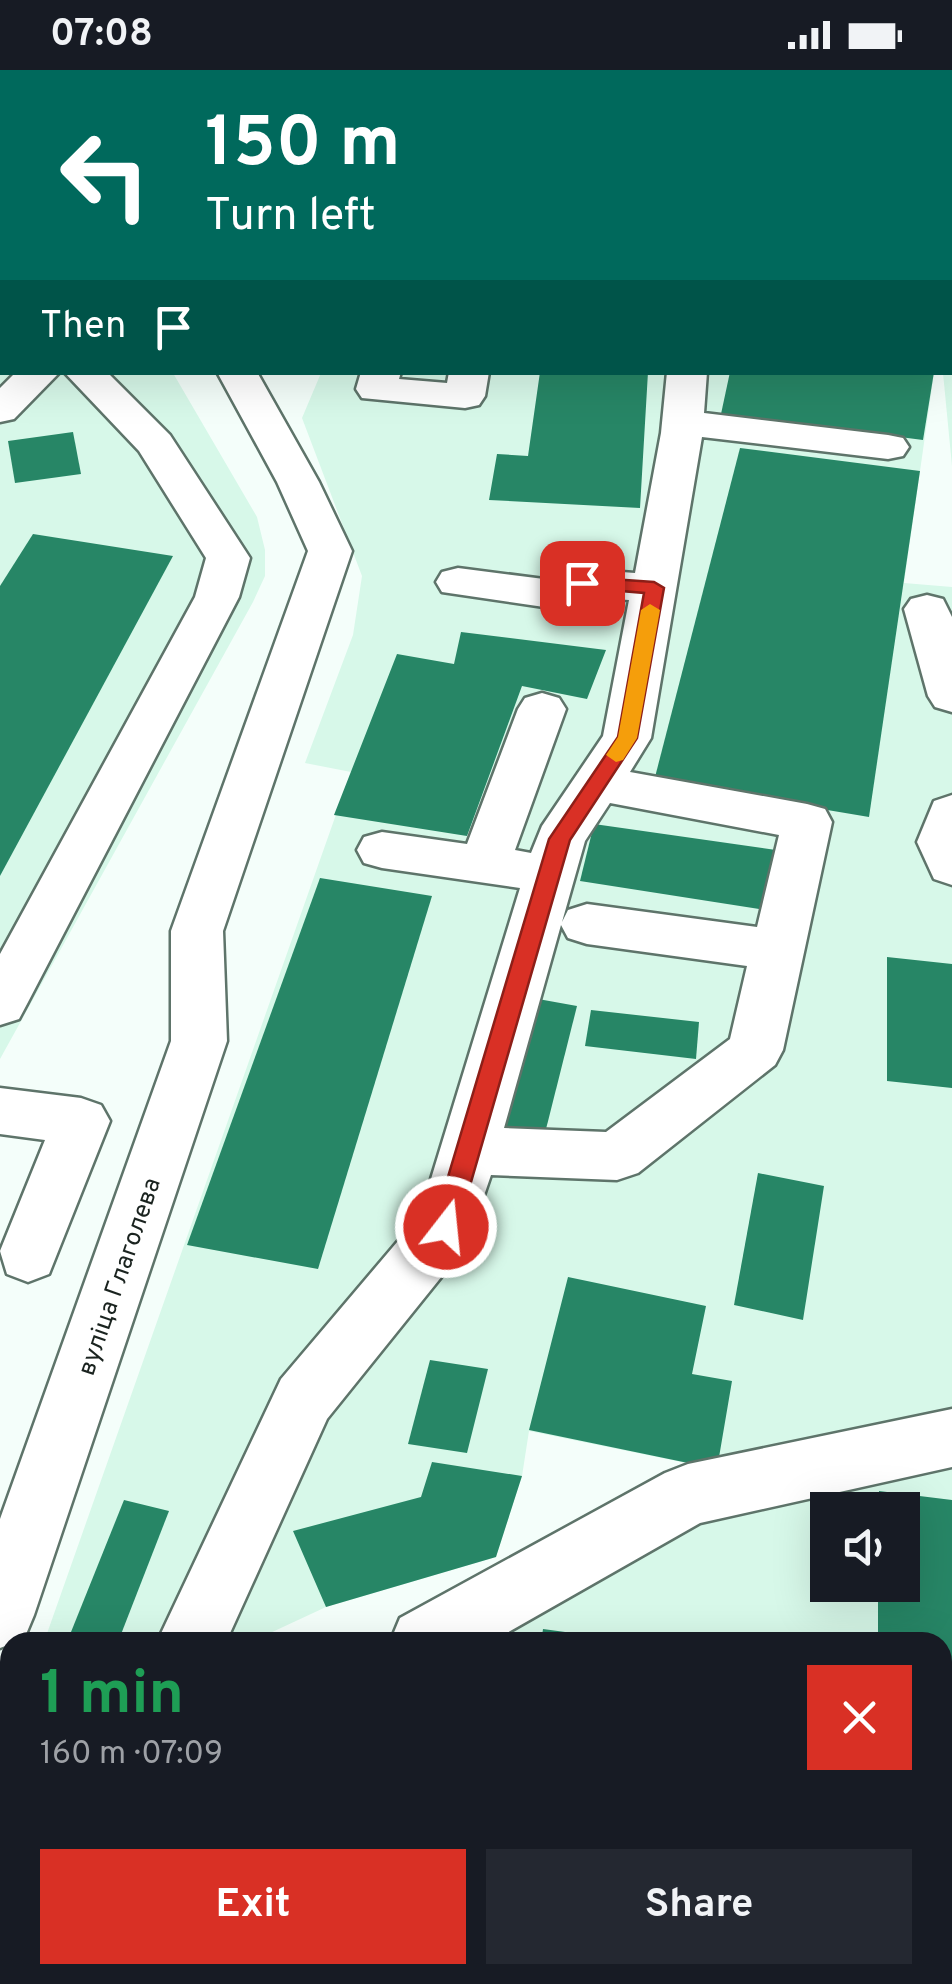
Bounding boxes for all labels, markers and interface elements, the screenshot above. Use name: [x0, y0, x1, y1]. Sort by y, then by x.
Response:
text: 07:08: [50, 11, 153, 60]
text: 150 m: [205, 102, 400, 191]
icon: left: [40, 110, 170, 240]
text: Turn left: [205, 189, 376, 246]
icon: arrive: [146, 300, 201, 355]
text: Then: [40, 303, 126, 352]
pin: [540, 541, 625, 626]
icon: arrive: [555, 556, 610, 611]
street label: вуліца Глаголева: [72, 1174, 170, 1380]
position arrow: [394, 1175, 498, 1279]
map controls: [810, 1492, 920, 1602]
button: sound: [810, 1492, 920, 1602]
text: 1 min: [40, 1659, 184, 1735]
button: close: [807, 1665, 912, 1770]
text: 160 m · 07:09: [40, 1735, 223, 1775]
button: Exit: [40, 1849, 466, 1964]
button: Share: [486, 1849, 912, 1964]

